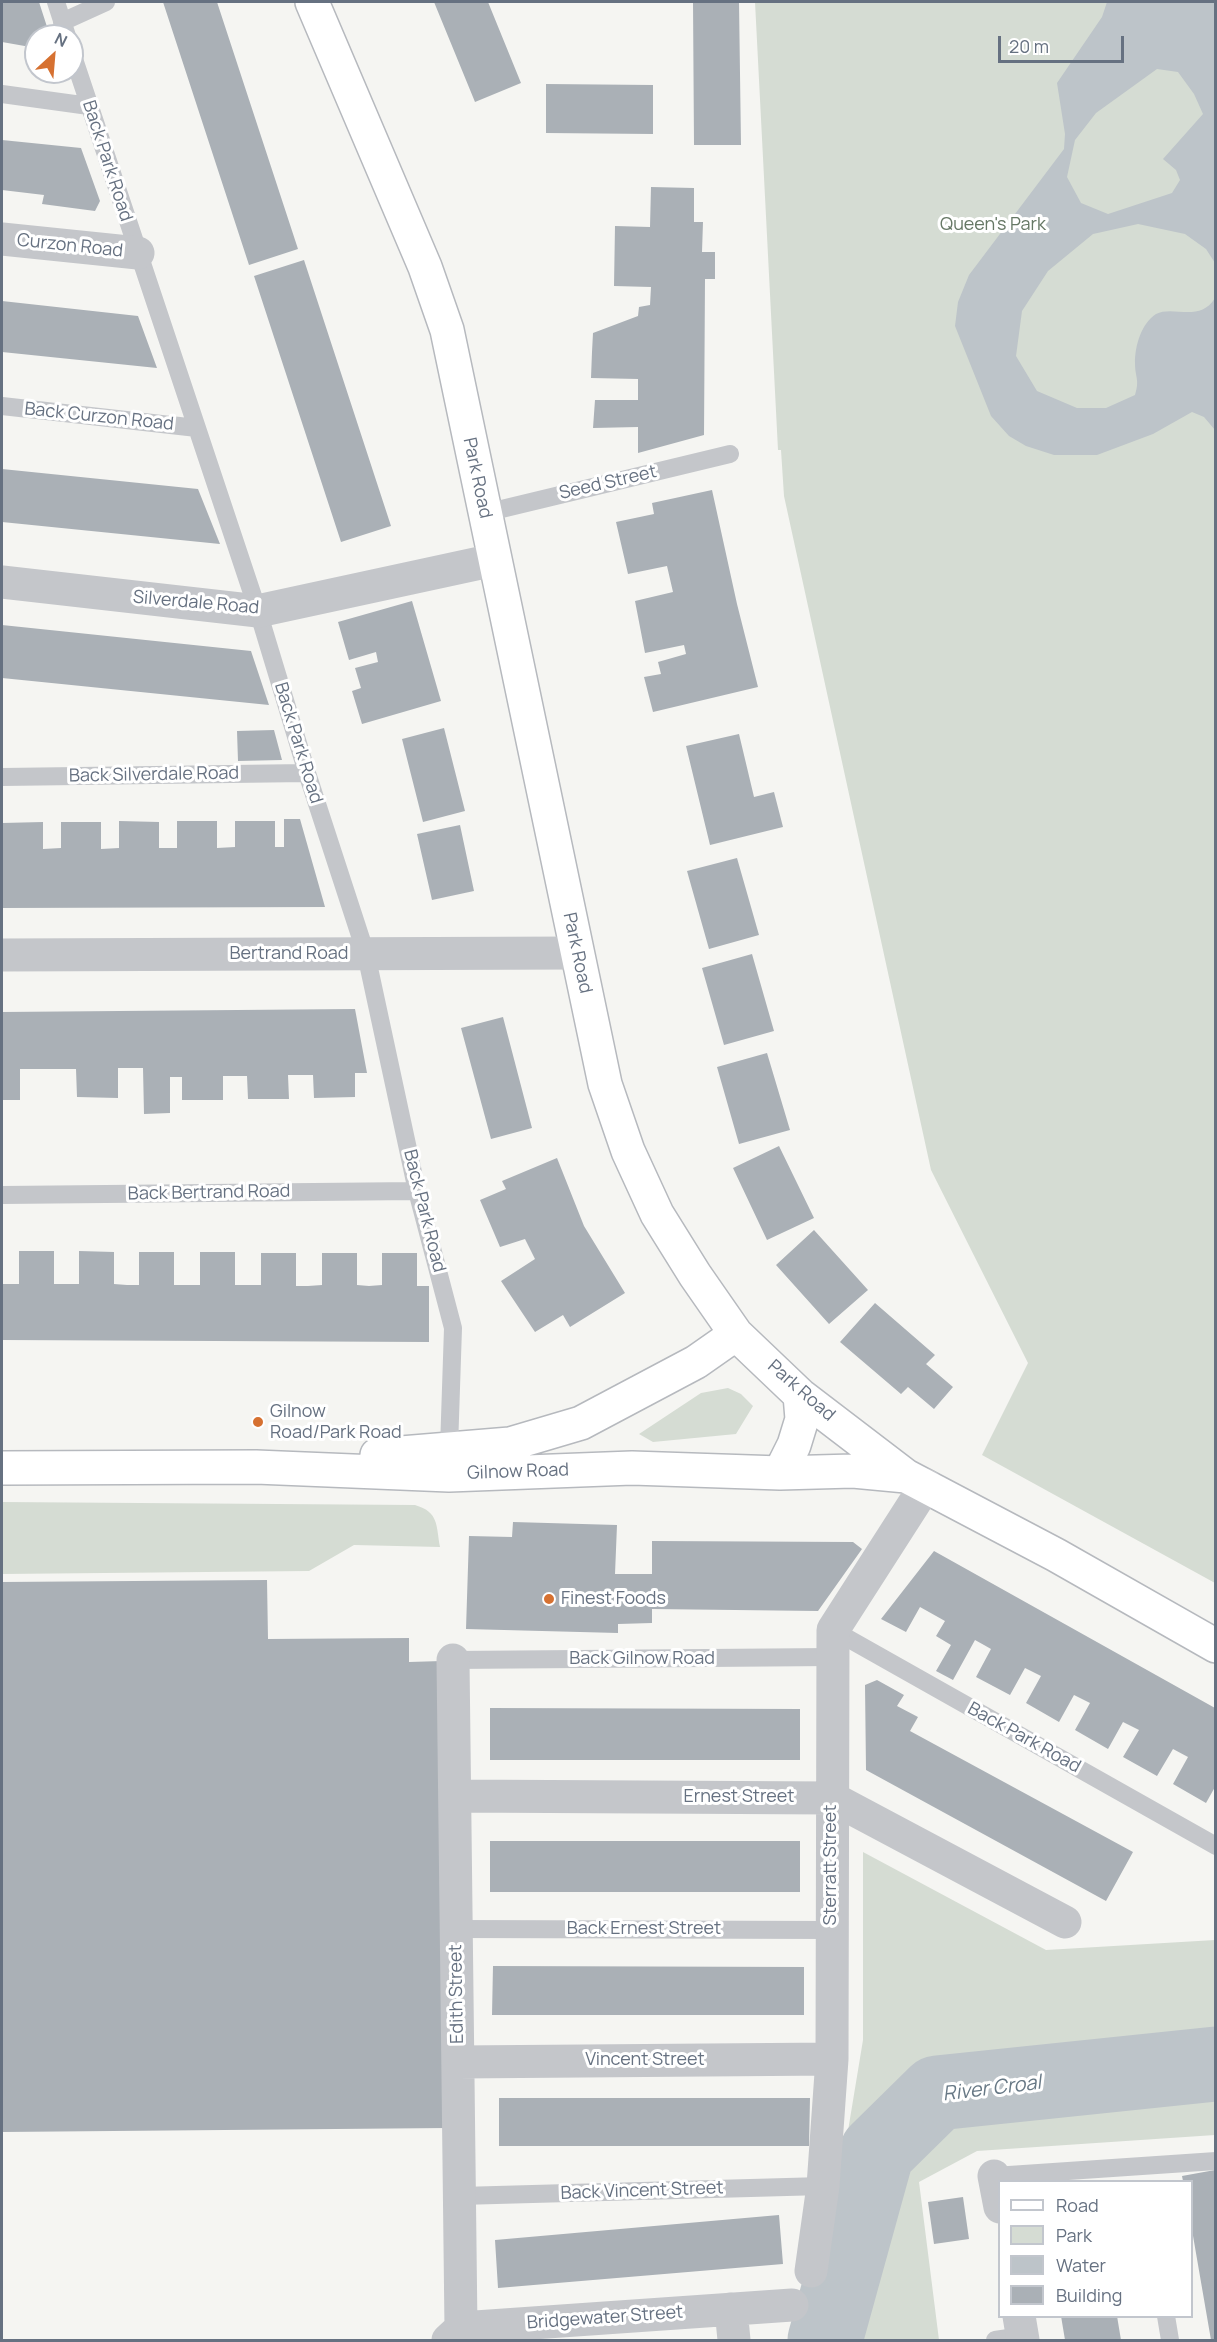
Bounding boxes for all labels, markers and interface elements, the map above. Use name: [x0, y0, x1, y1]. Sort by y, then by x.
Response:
north arrow: [24, 24, 84, 84]
scale bar: [1001, 24, 1127, 62]
text: N: [51, 27, 71, 52]
text: 20 m: [1009, 34, 1049, 58]
street label: Back Park Road: [77, 98, 137, 224]
park label: Queen's Park: [940, 214, 1046, 236]
street label: Curzon Road: [16, 230, 124, 262]
street label: Back Curzon Road: [23, 398, 175, 436]
street label: Park Road: [458, 436, 496, 520]
street label: Seed Street: [557, 461, 659, 505]
street label: Silverdale Road: [132, 587, 260, 619]
street label: Back Park Road: [269, 680, 327, 806]
street label: Back Silverdale Road: [69, 763, 239, 787]
street label: Park Road: [558, 911, 596, 995]
street label: Bertrand Road: [230, 943, 348, 965]
street label: Back Park Road: [398, 1147, 450, 1275]
street label: Back Bertrand Road: [128, 1181, 290, 1205]
street label: Park Road: [763, 1356, 839, 1426]
place label: Gilnow Road/Park Road: [270, 1401, 402, 1444]
marker: Gilnow Road/Park Road: [251, 1415, 265, 1429]
street label: Gilnow Road: [467, 1459, 569, 1485]
place label: Finest Foods: [561, 1588, 666, 1610]
marker: Finest Foods: [542, 1592, 556, 1606]
street label: Back Gilnow Road: [569, 1648, 715, 1670]
street label: Back Park Road: [964, 1698, 1084, 1778]
street label: Ernest Street: [683, 1786, 795, 1808]
street label: Sterratt Street: [820, 1805, 842, 1925]
street label: Back Ernest Street: [567, 1918, 721, 1940]
street label: Edith Street: [445, 1944, 469, 2044]
street label: Vincent Street: [585, 2049, 705, 2071]
water label: River Croal: [941, 2071, 1043, 2107]
street label: Back Vincent Street: [560, 2177, 724, 2205]
legend: [998, 2180, 1193, 2318]
text: Road: [1056, 2193, 1099, 2217]
text: Park: [1056, 2223, 1092, 2247]
text: Water: [1056, 2253, 1106, 2277]
text: Building: [1056, 2283, 1122, 2307]
street label: Bridgewater Street: [526, 2302, 684, 2334]

